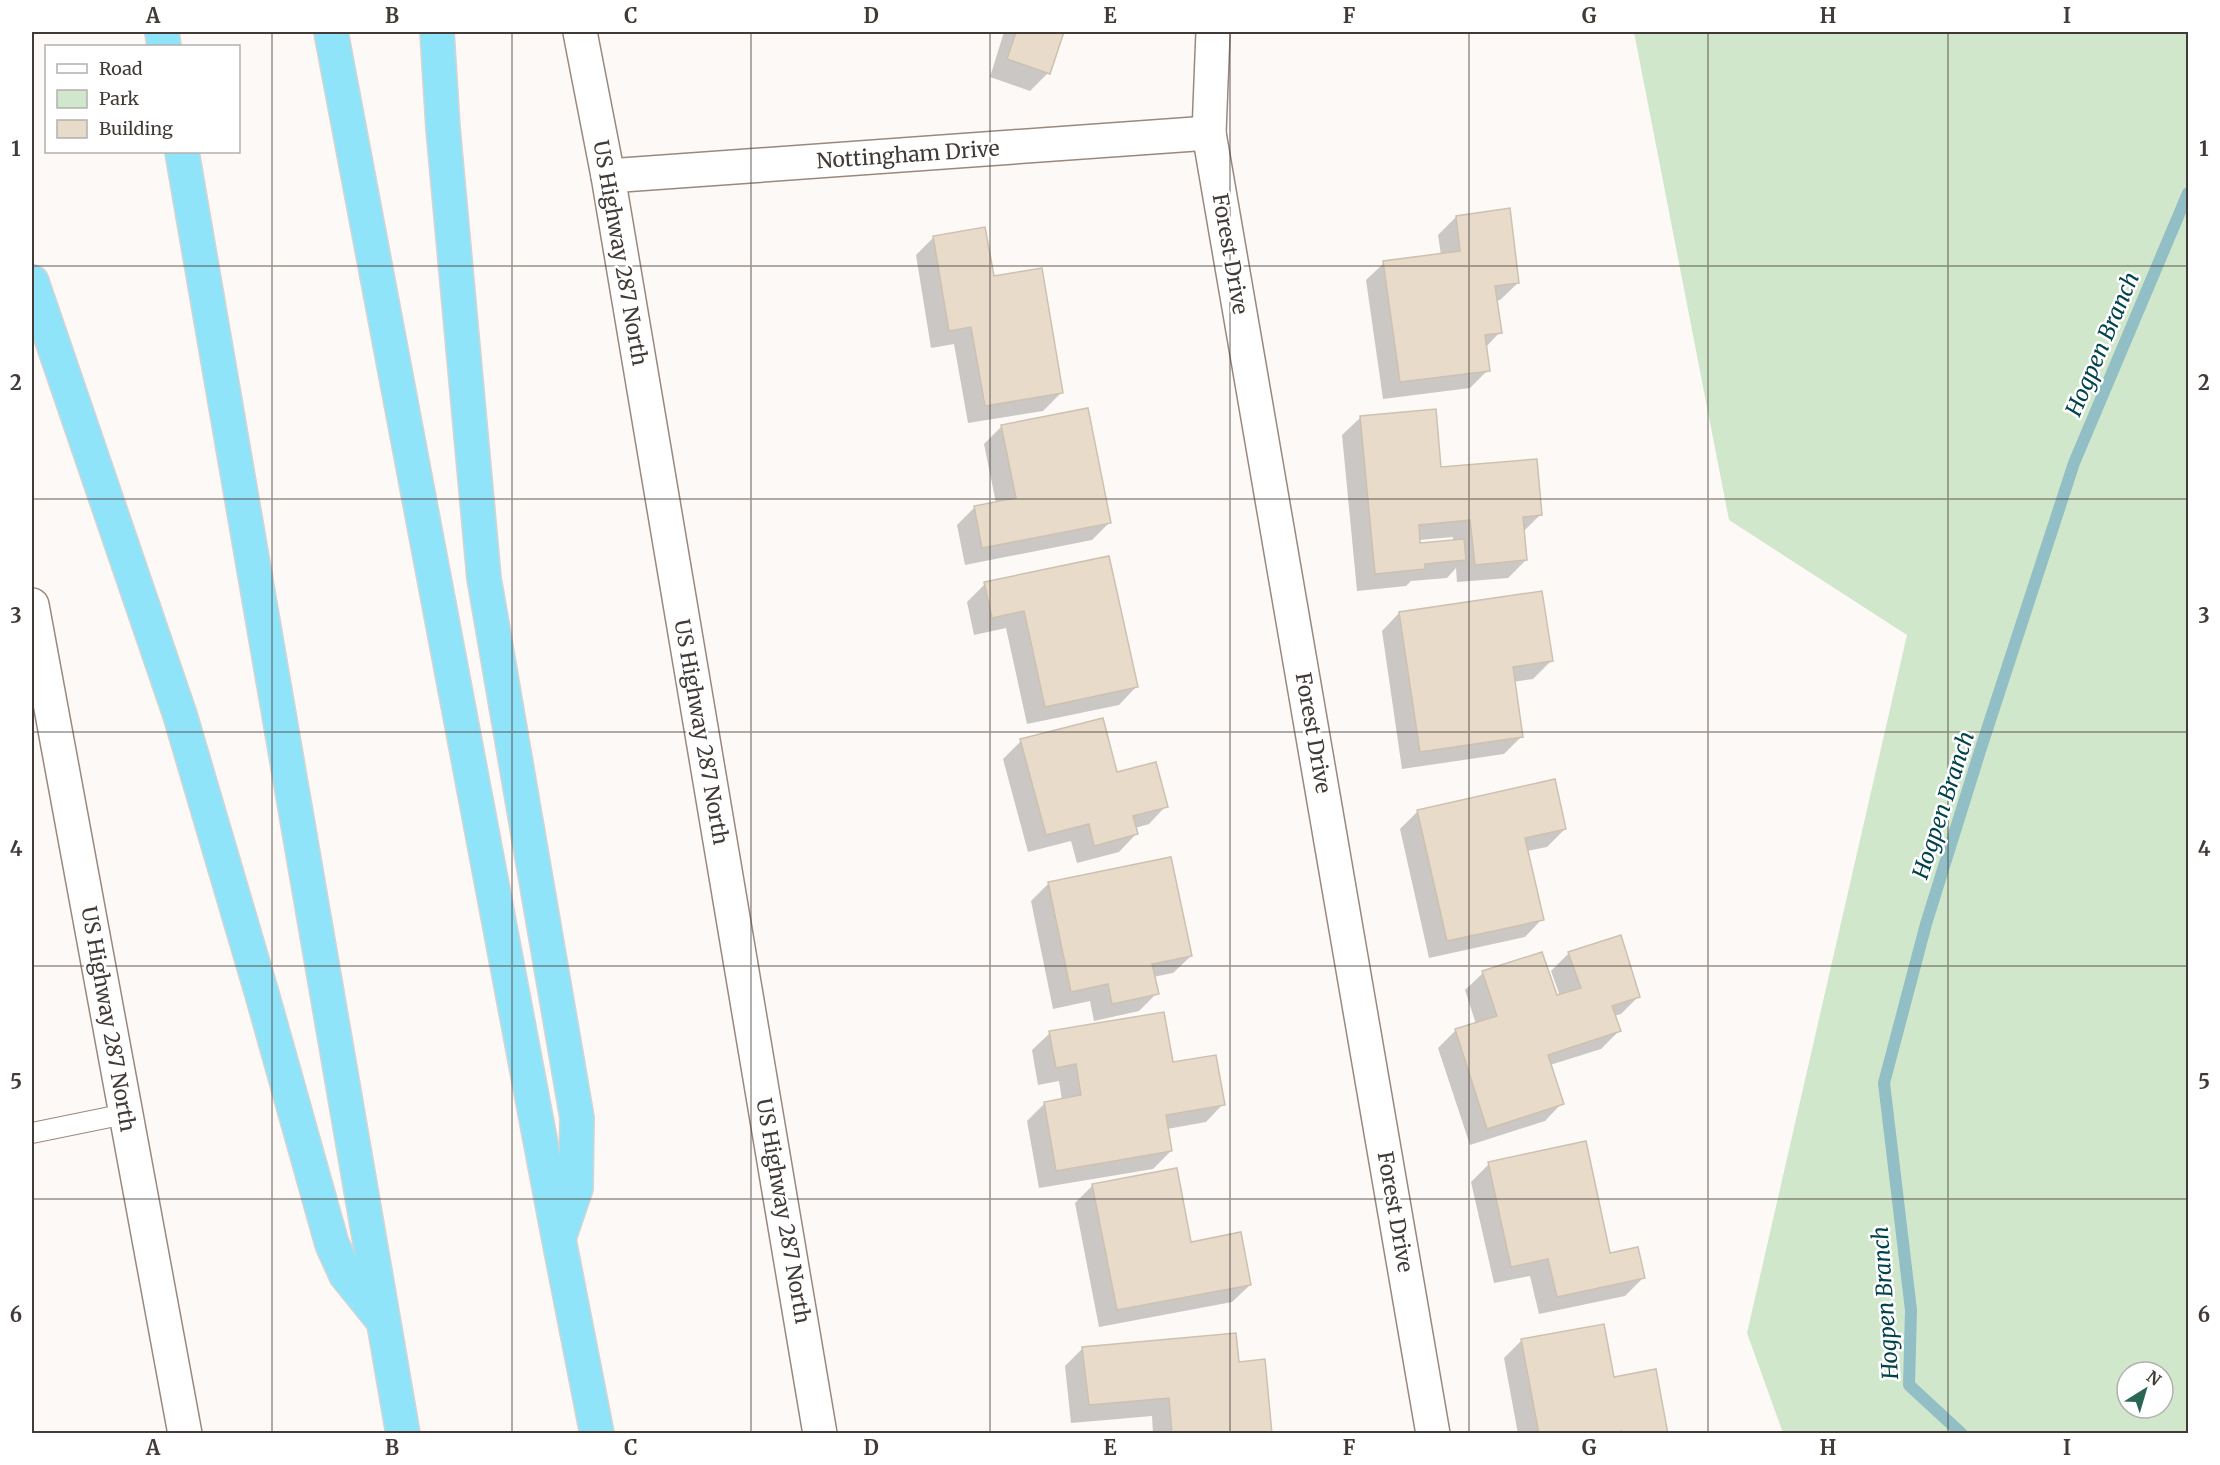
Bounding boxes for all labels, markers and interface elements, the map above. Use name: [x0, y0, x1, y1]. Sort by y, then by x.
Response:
text: A: [145, 3, 161, 28]
text: B: [385, 3, 399, 28]
text: C: [624, 3, 638, 28]
text: D: [863, 3, 879, 28]
text: E: [1103, 3, 1117, 28]
text: F: [1343, 3, 1356, 28]
text: G: [1582, 3, 1597, 28]
text: H: [1820, 3, 1836, 28]
text: I: [2063, 3, 2071, 28]
legend: [45, 45, 240, 153]
text: Road: [99, 57, 143, 80]
text: Park: [99, 87, 140, 110]
text: Building: [99, 117, 173, 140]
street label: Nottingham Drive: [816, 135, 1000, 174]
text: 1: [11, 136, 21, 161]
text: 1: [2199, 136, 2209, 161]
street label: US Highway 287 North: [587, 138, 654, 368]
street label: Forest Drive: [1207, 191, 1254, 316]
water label: Hogpen Branch: [2059, 268, 2145, 421]
text: 2: [10, 370, 22, 395]
text: 2: [2198, 370, 2210, 395]
text: 3: [10, 603, 22, 628]
text: 3: [2198, 603, 2210, 628]
street label: US Highway 287 North: [668, 617, 735, 847]
street label: Forest Drive: [1290, 670, 1337, 795]
water label: Hogpen Branch: [1906, 728, 1980, 883]
text: 4: [10, 836, 23, 861]
text: 4: [2198, 836, 2211, 861]
street label: US Highway 287 North: [75, 904, 142, 1134]
text: 5: [10, 1069, 22, 1094]
text: 5: [2198, 1069, 2210, 1094]
street label: US Highway 287 North: [750, 1096, 817, 1326]
street label: Forest Drive: [1372, 1149, 1419, 1274]
water label: Hogpen Branch: [1866, 1225, 1904, 1382]
text: 6: [10, 1302, 22, 1327]
text: 6: [2198, 1302, 2210, 1327]
north arrow: [2115, 1360, 2175, 1420]
text: N: [2143, 1366, 2165, 1390]
text: A: [145, 1435, 161, 1460]
text: B: [385, 1435, 399, 1460]
text: C: [624, 1435, 638, 1460]
text: D: [863, 1435, 879, 1460]
text: E: [1103, 1435, 1117, 1460]
text: F: [1343, 1435, 1356, 1460]
text: G: [1582, 1435, 1597, 1460]
text: H: [1820, 1435, 1836, 1460]
text: I: [2063, 1435, 2071, 1460]

